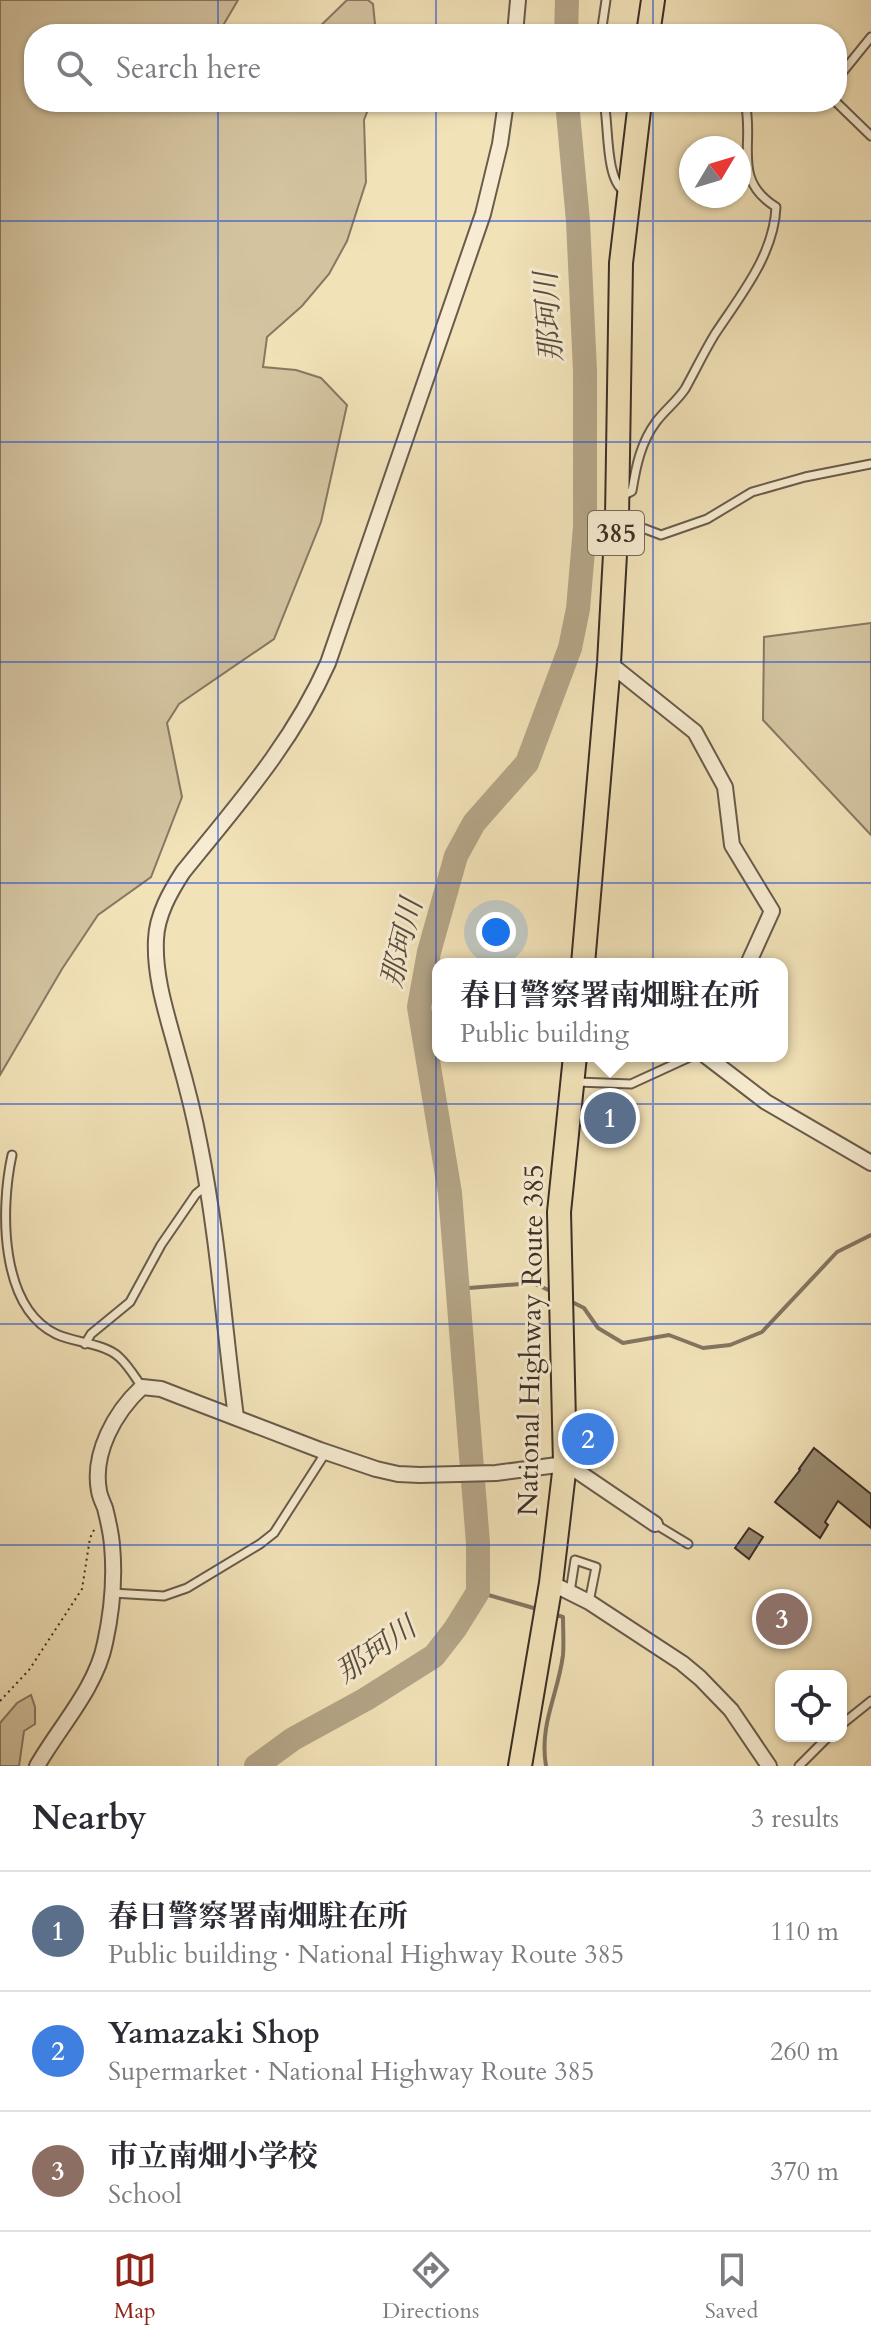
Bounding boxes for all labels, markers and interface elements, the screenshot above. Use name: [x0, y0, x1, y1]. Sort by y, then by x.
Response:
search box: [24, 24, 847, 112]
icon: search: [52, 46, 96, 90]
text: Search here: [116, 48, 261, 89]
north arrow: [679, 136, 751, 208]
water label: 那珂川: [525, 268, 573, 363]
road number: 385: [588, 511, 644, 555]
water label: 那珂川: [371, 891, 434, 992]
your location: [476, 912, 516, 952]
popup: [432, 958, 788, 1062]
text: 春日警察署南畑駐在所: [460, 975, 760, 1016]
text: Public building: [460, 1016, 629, 1051]
pin: 1: [584, 1088, 636, 1148]
street label: National Highway Route 385: [509, 1164, 553, 1516]
pin: 2: [562, 1409, 614, 1469]
pin: 3: [756, 1589, 808, 1649]
water label: 那珂川: [327, 1606, 427, 1693]
map controls: [775, 1670, 847, 1742]
button: locate: [775, 1670, 847, 1742]
text: Nearby: [32, 1795, 147, 1841]
text: 3 results: [751, 1801, 839, 1836]
text: 春日警察署南畑駐在所: [108, 1896, 408, 1937]
text: 1: [51, 1914, 65, 1949]
text: 110 m: [770, 1914, 839, 1949]
text: Public building · National Highway Route 385: [108, 1937, 624, 1972]
text: Yamazaki Shop: [108, 2013, 320, 2054]
text: 2: [51, 2034, 65, 2069]
text: 260 m: [770, 2034, 839, 2069]
text: Supermarket · National Highway Route 385: [108, 2054, 594, 2089]
text: 市立南畑小学校: [108, 2136, 318, 2177]
text: 3: [51, 2154, 65, 2189]
text: 370 m: [770, 2154, 839, 2189]
text: School: [108, 2177, 182, 2212]
tab: Map: [113, 2248, 157, 2326]
tab: Directions: [382, 2248, 479, 2326]
tab: Saved: [705, 2248, 758, 2326]

